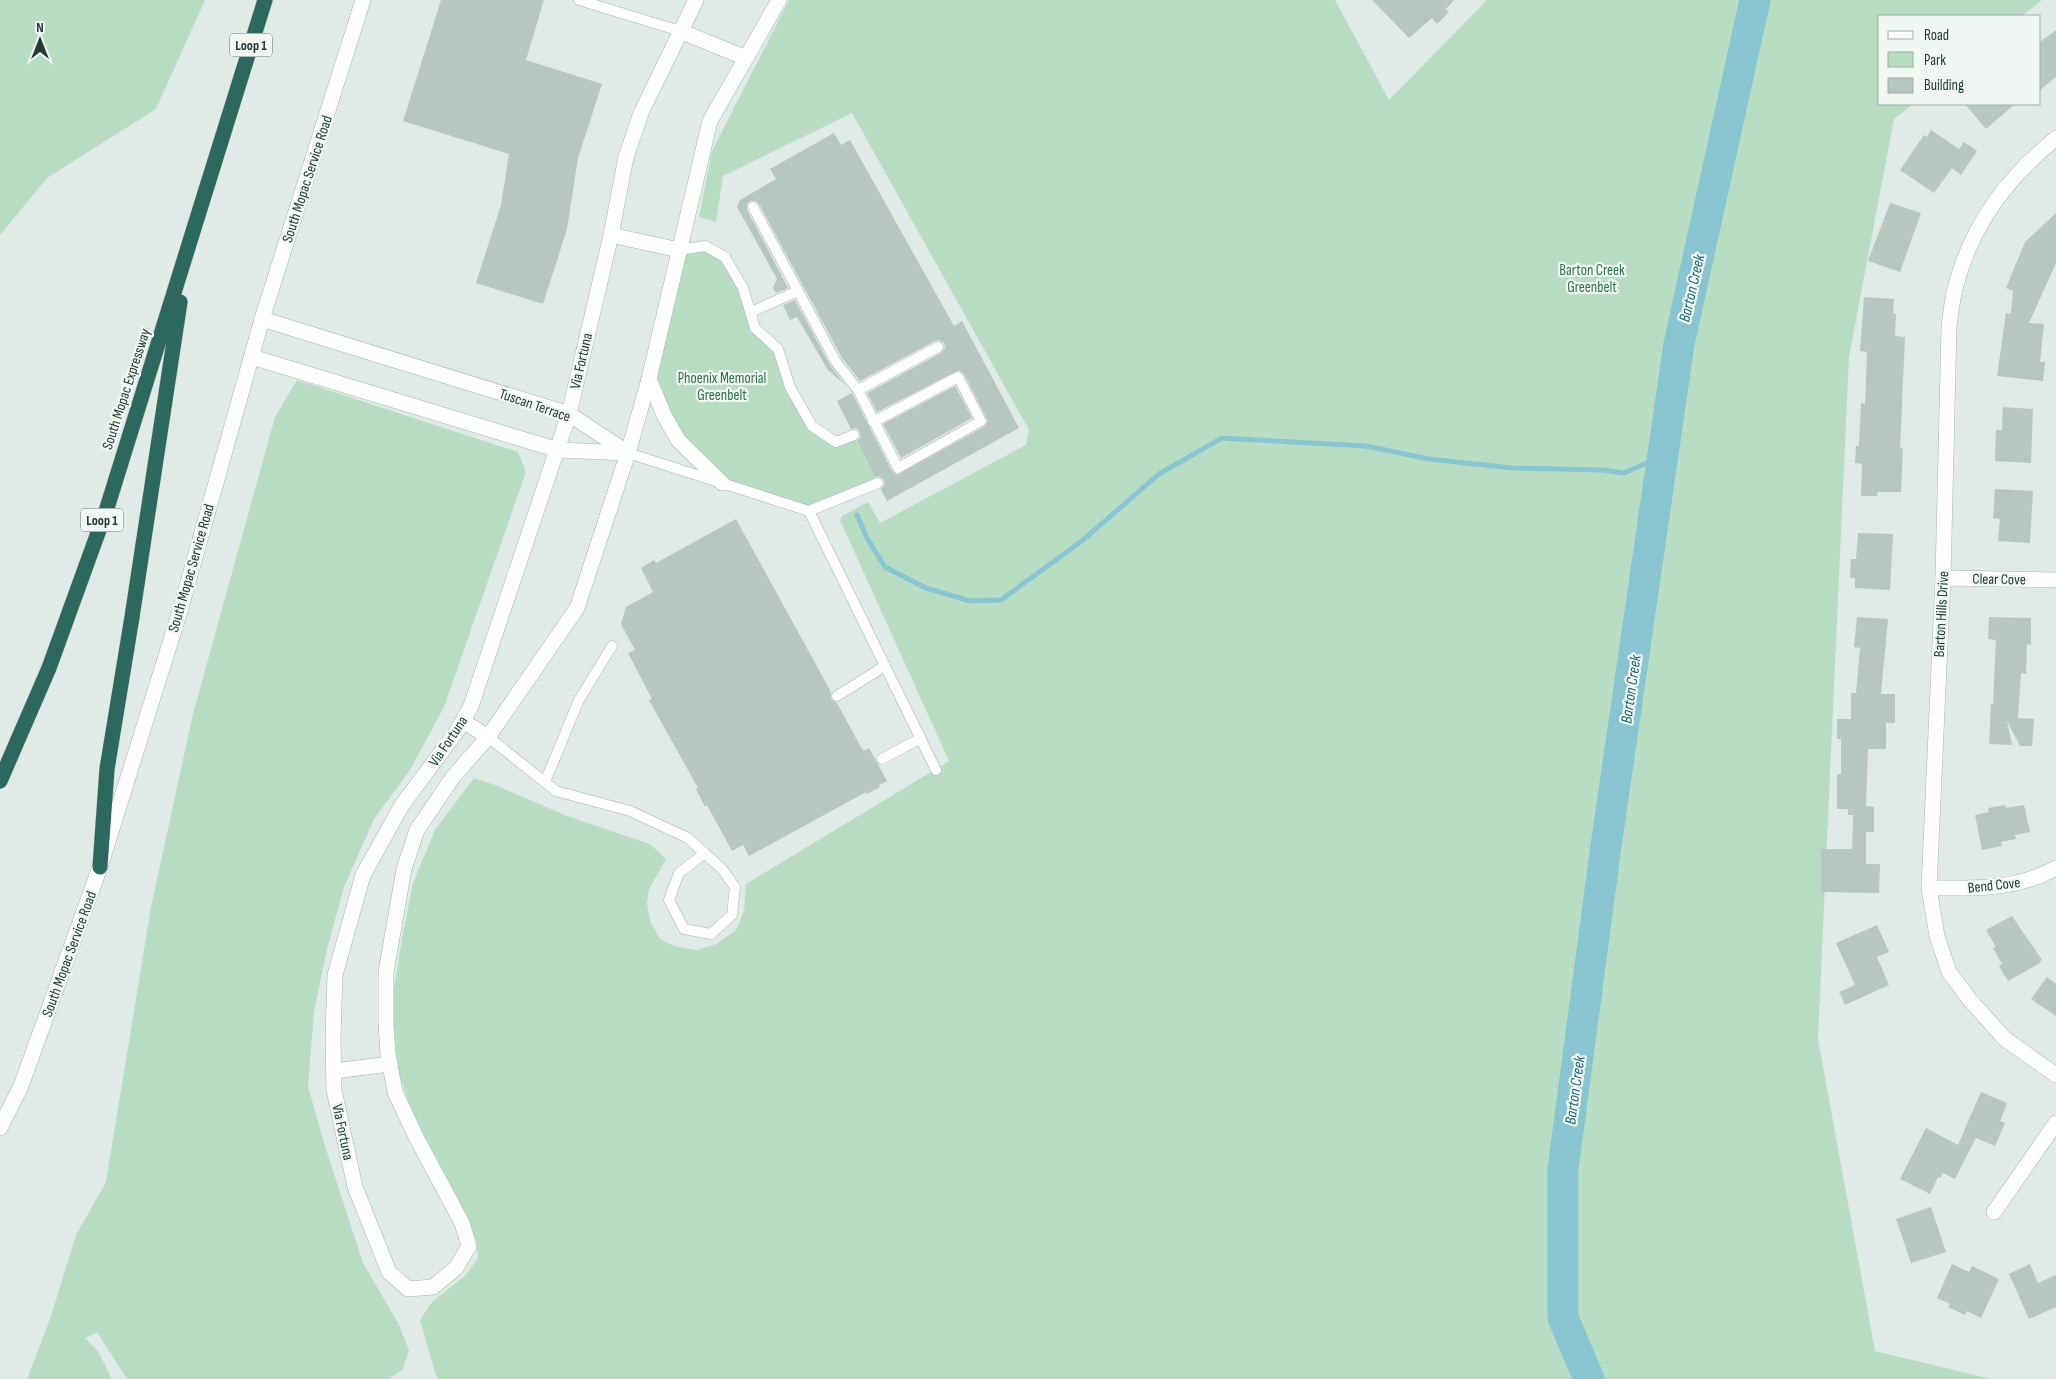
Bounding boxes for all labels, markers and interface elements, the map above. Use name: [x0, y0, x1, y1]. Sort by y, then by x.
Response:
north arrow: [15, 15, 65, 65]
legend: [1878, 15, 2041, 105]
text: N: [36, 19, 44, 36]
text: Road: [1924, 26, 1949, 45]
road number: Loop 1: [230, 34, 272, 56]
text: Park: [1924, 51, 1946, 70]
text: Building: [1924, 76, 1964, 95]
street label: South Mopac Service Road: [278, 113, 337, 245]
water label: Barton Creek: [1675, 252, 1710, 324]
park label: Barton Creek Greenbelt: [1559, 261, 1625, 297]
street label: South Mopac Expressway: [98, 326, 155, 452]
street label: Via Fortuna: [566, 331, 597, 391]
park label: Phoenix Memorial Greenbelt: [678, 369, 766, 405]
street label: Tuscan Terrace: [497, 384, 573, 427]
street label: South Mopac Service Road: [164, 502, 219, 634]
road number: Loop 1: [81, 508, 123, 532]
street label: Barton Hills Drive: [1930, 570, 1953, 658]
street label: Clear Cove: [1972, 570, 2026, 589]
water label: Barton Creek: [1617, 653, 1646, 725]
street label: Via Fortuna: [425, 712, 472, 770]
street label: Bend Cove: [1967, 873, 2021, 898]
street label: South Mopac Service Road: [38, 889, 101, 1020]
water label: Barton Creek: [1561, 1054, 1590, 1126]
street label: Via Fortuna: [327, 1102, 358, 1162]

